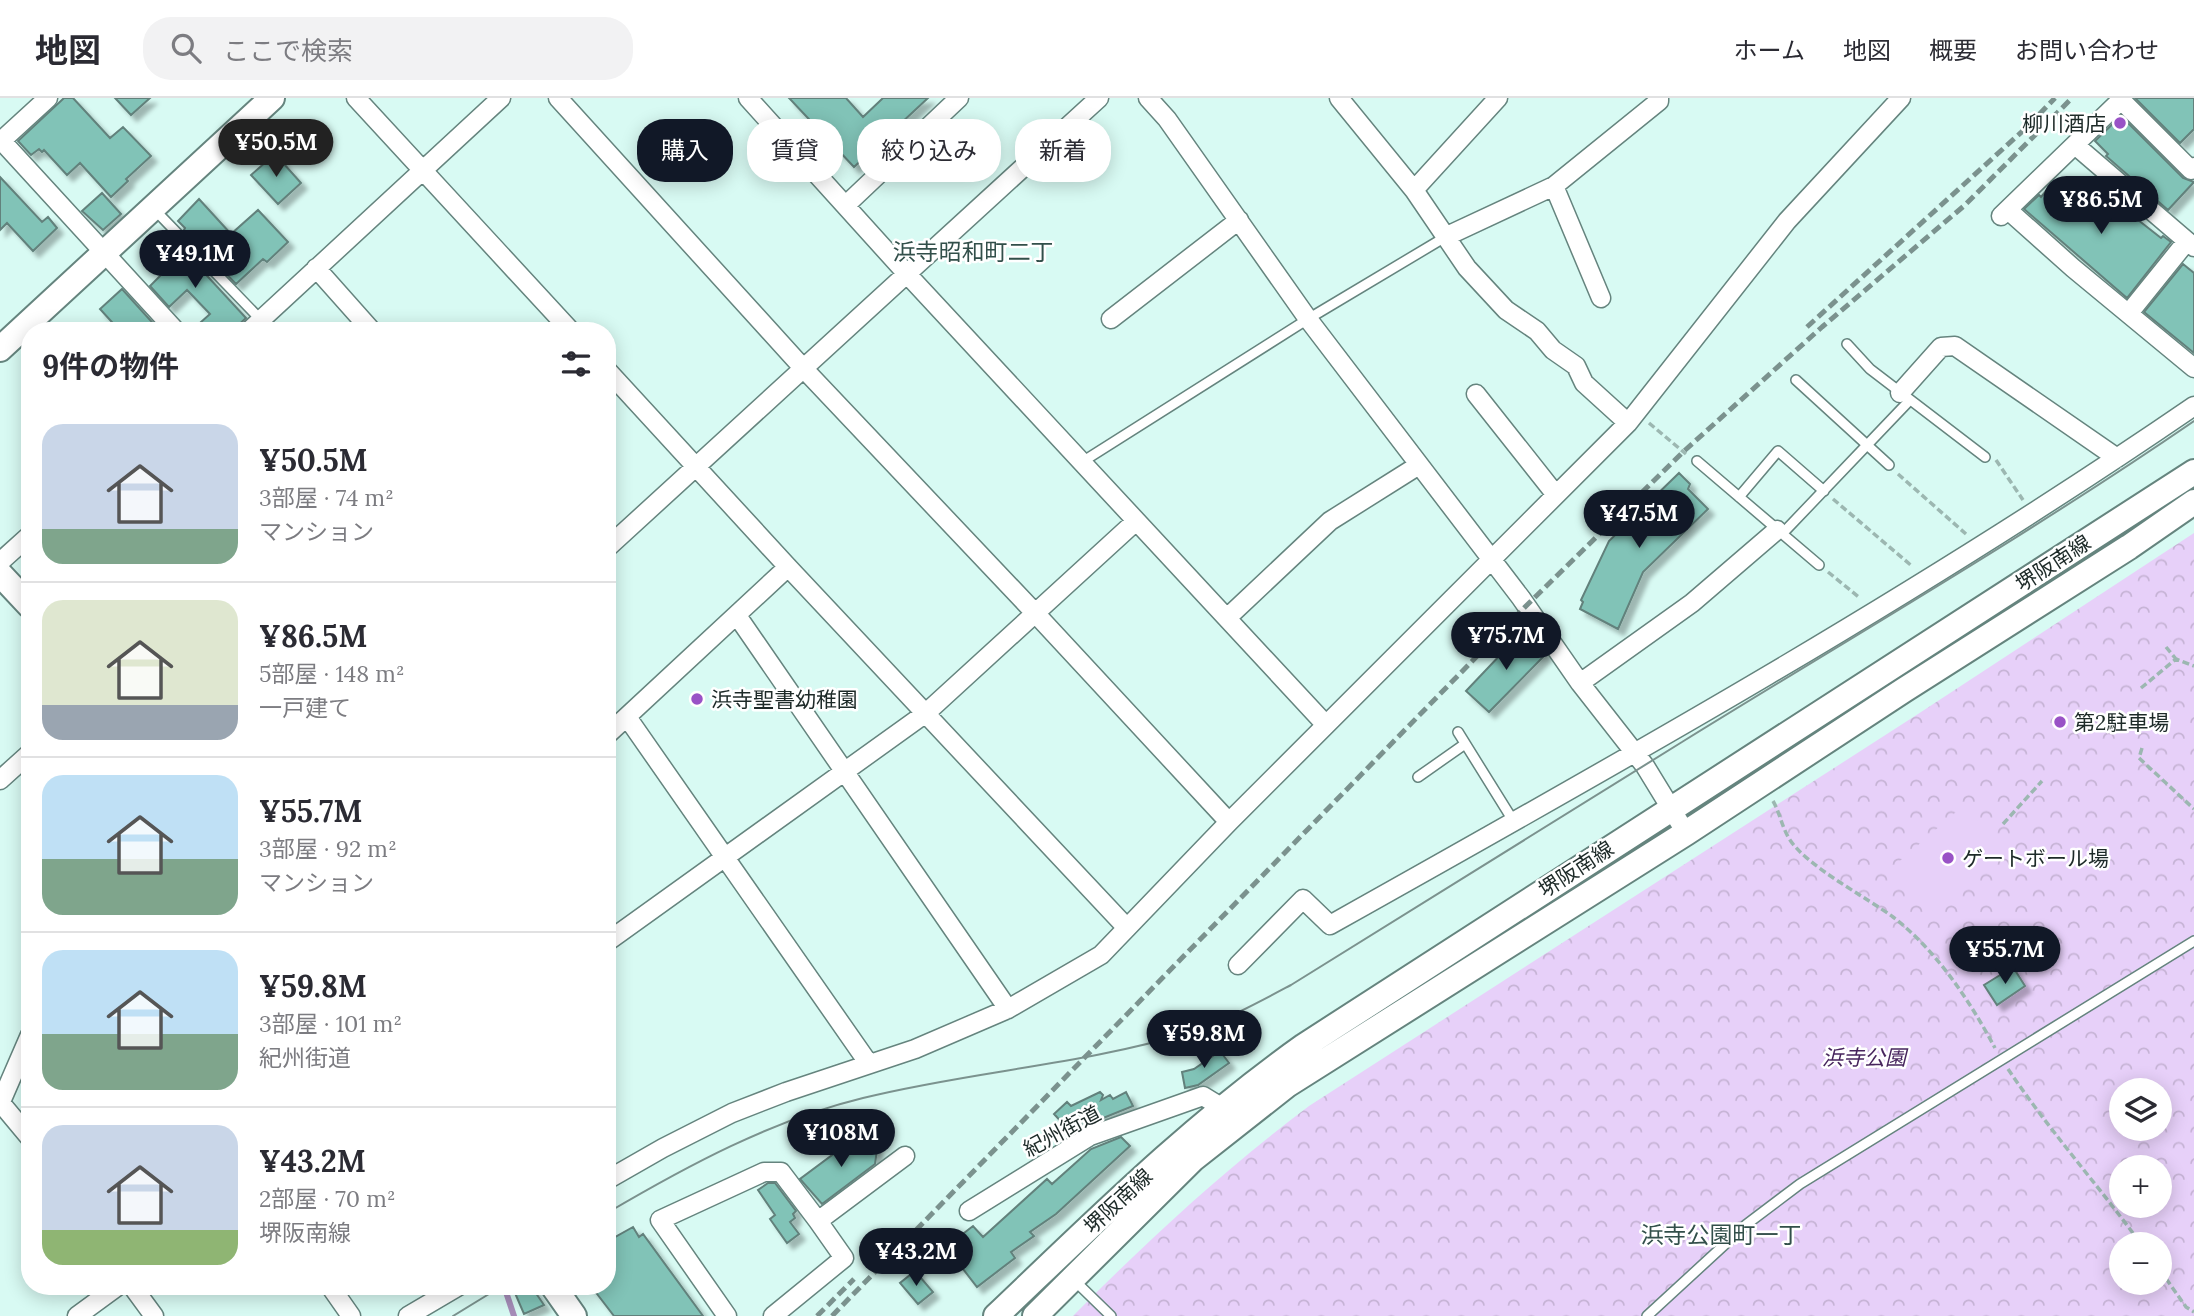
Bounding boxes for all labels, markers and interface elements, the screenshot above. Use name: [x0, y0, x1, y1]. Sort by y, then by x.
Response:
search box: [143, 17, 633, 80]
text: 地図: [35, 29, 101, 71]
icon: search: [167, 29, 205, 67]
text: ここで検索: [223, 34, 353, 67]
text: ホーム: [1734, 35, 1805, 66]
text: 地図: [1843, 35, 1891, 66]
text: 概要: [1929, 35, 1977, 66]
text: お問い合わせ: [2015, 35, 2159, 66]
place label: 柳川酒店: [2022, 110, 2106, 137]
marker: 柳川酒店: [2112, 115, 2128, 131]
chip: 購入: [637, 119, 733, 182]
chip: 賃貸: [747, 119, 843, 182]
chip: 絞り込み: [857, 119, 1001, 182]
chip: 新着: [1015, 119, 1111, 182]
pin: ¥50.5M: [219, 120, 333, 179]
text: ¥50.5M: [234, 127, 318, 156]
pin: ¥86.5M: [2044, 176, 2158, 236]
text: ¥86.5M: [2059, 184, 2143, 213]
pin: ¥49.1M: [138, 230, 252, 290]
district label: 浜寺昭和町二丁: [893, 237, 1054, 266]
text: ¥49.1M: [155, 238, 235, 267]
icon: filters: [557, 345, 595, 383]
text: 9件の物件: [42, 347, 179, 385]
text: ¥50.5M: [259, 441, 368, 479]
icon: home: [98, 452, 182, 536]
text: 3部屋 · 74 m²: [259, 483, 394, 512]
pin: ¥47.5M: [1582, 490, 1696, 550]
text: ¥47.5M: [1600, 498, 1678, 527]
text: マンション: [259, 517, 374, 546]
street label: 堺阪南線: [2010, 529, 2096, 597]
pin: ¥75.7M: [1449, 612, 1563, 672]
text: ¥86.5M: [259, 617, 367, 655]
text: ¥75.7M: [1467, 620, 1545, 649]
icon: home: [98, 628, 182, 712]
text: 5部屋 · 148 m²: [259, 659, 405, 688]
place label: 浜寺聖書幼稚園: [711, 686, 858, 713]
marker: 浜寺聖書幼稚園: [689, 691, 705, 707]
text: 一戸建て: [259, 693, 351, 722]
place label: 第2駐車場: [2074, 709, 2169, 736]
marker: 第2駐車場: [2052, 714, 2068, 730]
text: ¥55.7M: [259, 792, 362, 830]
icon: home: [98, 803, 182, 887]
text: 3部屋 · 92 m²: [259, 834, 397, 863]
street label: 堺阪南線: [1533, 835, 1619, 903]
place label: ゲートボール場: [1962, 845, 2109, 872]
marker: ゲートボール場: [1940, 850, 1956, 866]
text: マンション: [259, 868, 374, 897]
pin: ¥55.7M: [1948, 926, 2062, 986]
text: ¥55.7M: [1965, 934, 2045, 963]
text: ¥59.8M: [259, 967, 367, 1005]
icon: home: [98, 978, 182, 1062]
text: 3部屋 · 101 m²: [259, 1009, 402, 1038]
pin: ¥59.8M: [1147, 1010, 1261, 1070]
text: ¥59.8M: [1163, 1018, 1245, 1047]
text: 紀州街道: [259, 1043, 351, 1072]
park label: 浜寺公園: [1822, 1044, 1909, 1071]
map controls: [2109, 1078, 2172, 1295]
button: layers: [2109, 1078, 2172, 1141]
street label: 紀州街道: [1019, 1099, 1105, 1163]
pin: ¥108M: [792, 1110, 890, 1169]
text: ¥108M: [803, 1117, 879, 1146]
text: ¥43.2M: [259, 1142, 366, 1180]
icon: home: [98, 1153, 182, 1237]
button: +: [2109, 1155, 2172, 1218]
street label: 堺阪南線: [1078, 1162, 1158, 1240]
text: 2部屋 · 70 m²: [259, 1184, 396, 1213]
text: 堺阪南線: [259, 1218, 351, 1247]
district label: 浜寺公園町一丁: [1641, 1220, 1802, 1249]
pin: ¥43.2M: [859, 1228, 973, 1288]
button: −: [2109, 1232, 2172, 1295]
text: ¥43.2M: [875, 1236, 957, 1265]

